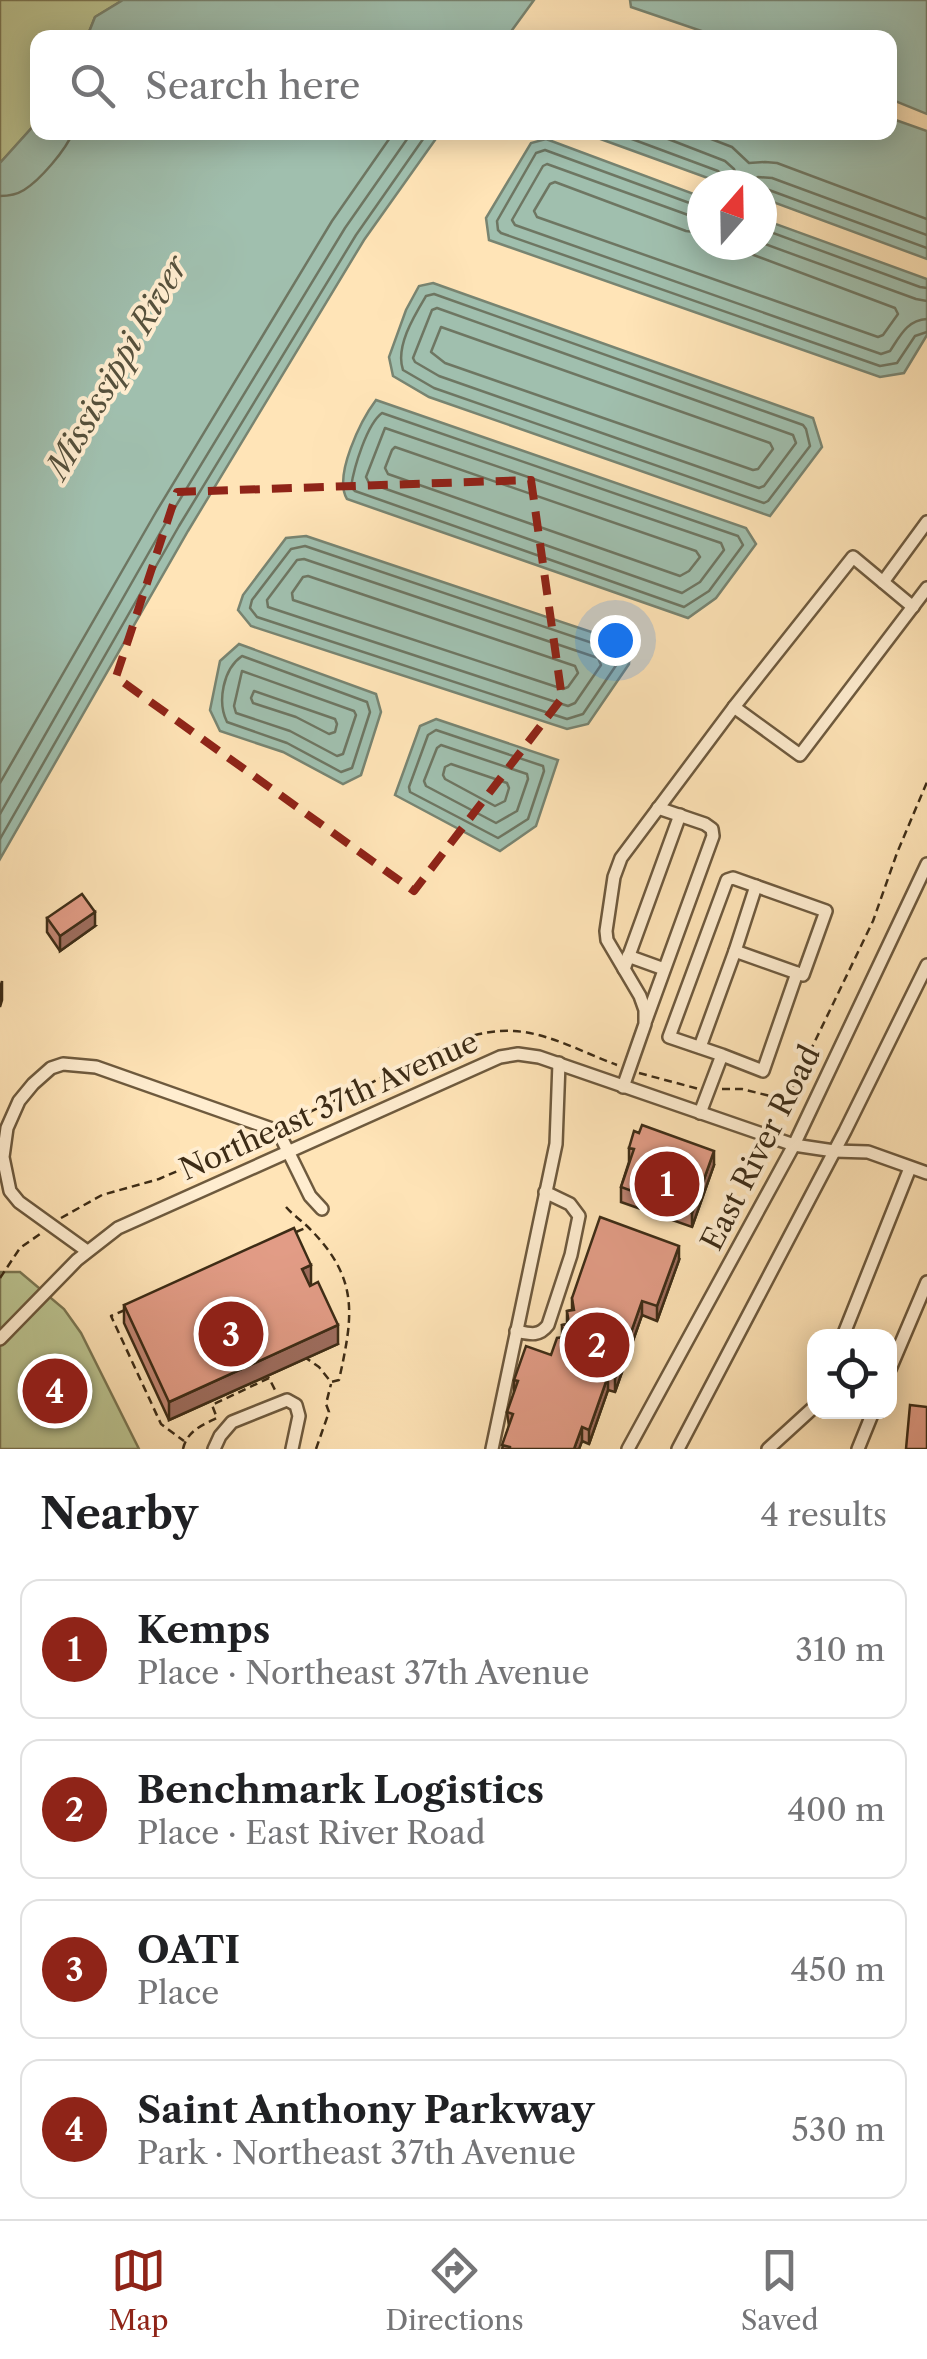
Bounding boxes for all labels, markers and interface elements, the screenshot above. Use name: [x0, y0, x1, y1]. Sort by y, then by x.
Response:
search box: [30, 30, 897, 140]
icon: search: [65, 58, 120, 113]
text: Search here: [145, 62, 360, 109]
north arrow: [687, 170, 777, 260]
water label: Mississippi River: [35, 247, 197, 488]
your location: [590, 615, 641, 666]
street label: Northeast 37th Avenue: [174, 1023, 484, 1188]
street label: East River Road: [693, 1039, 828, 1256]
pin: 1: [634, 1146, 700, 1222]
pin: 3: [198, 1296, 264, 1372]
pin: 2: [564, 1308, 630, 1382]
map controls: [807, 1329, 897, 1419]
button: locate: [807, 1329, 897, 1419]
pin: 4: [22, 1354, 88, 1428]
text: Nearby: [40, 1488, 198, 1540]
text: 4 results: [761, 1495, 887, 1534]
text: Kemps: [137, 1606, 270, 1653]
text: 1: [67, 1630, 82, 1669]
text: 310 m: [795, 1630, 885, 1669]
text: Place · Northeast 37th Avenue: [137, 1653, 589, 1692]
text: Benchmark Logistics: [137, 1766, 544, 1813]
text: 2: [65, 1790, 84, 1829]
text: 400 m: [788, 1790, 885, 1829]
text: Place · East River Road: [137, 1813, 485, 1852]
text: OATI: [137, 1926, 240, 1973]
text: 3: [65, 1950, 84, 1989]
text: 450 m: [791, 1950, 885, 1989]
text: Place: [137, 1973, 219, 2012]
text: Saint Anthony Parkway: [137, 2086, 594, 2133]
text: 4: [65, 2110, 84, 2149]
text: 530 m: [791, 2110, 885, 2149]
text: Park · Northeast 37th Avenue: [137, 2133, 576, 2172]
tab: Map: [108, 2243, 169, 2337]
tab: Directions: [385, 2243, 524, 2337]
tab: Saved: [741, 2243, 819, 2337]

